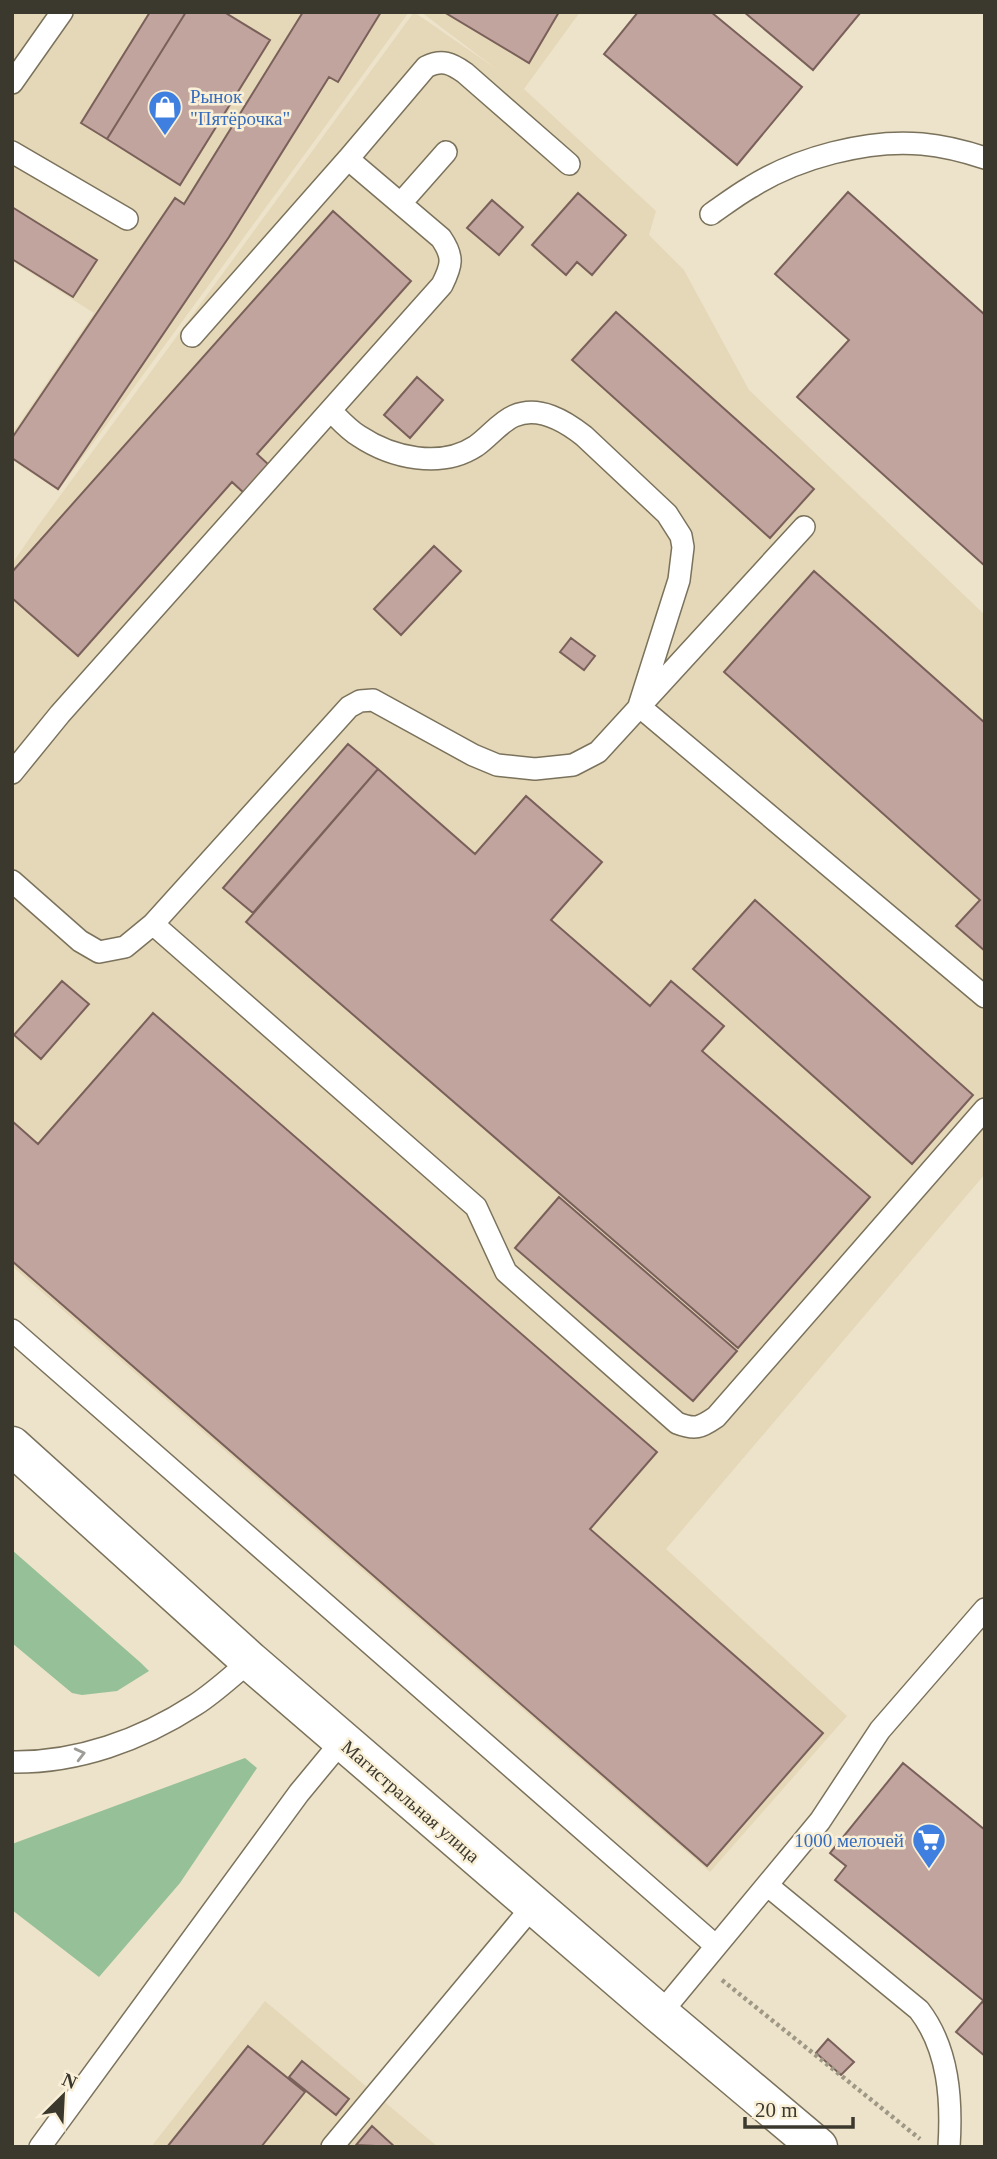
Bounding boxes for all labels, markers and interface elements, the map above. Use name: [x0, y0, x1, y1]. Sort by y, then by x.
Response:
place label: Рынок "Пятёрочка": [190, 86, 290, 129]
shop icon: Рынок "Пятёрочка": [146, 88, 184, 137]
street label: Магистральная улица: [338, 1736, 484, 1867]
one-way arrow: [74, 1748, 86, 1762]
supermarket icon: 1000 мелочей: [910, 1821, 948, 1870]
place label: 1000 мелочей: [794, 1830, 904, 1851]
north arrow: [28, 2061, 98, 2131]
text: N: [59, 2069, 80, 2093]
scale bar: [745, 2086, 853, 2130]
text: 20 m: [755, 2098, 798, 2122]

